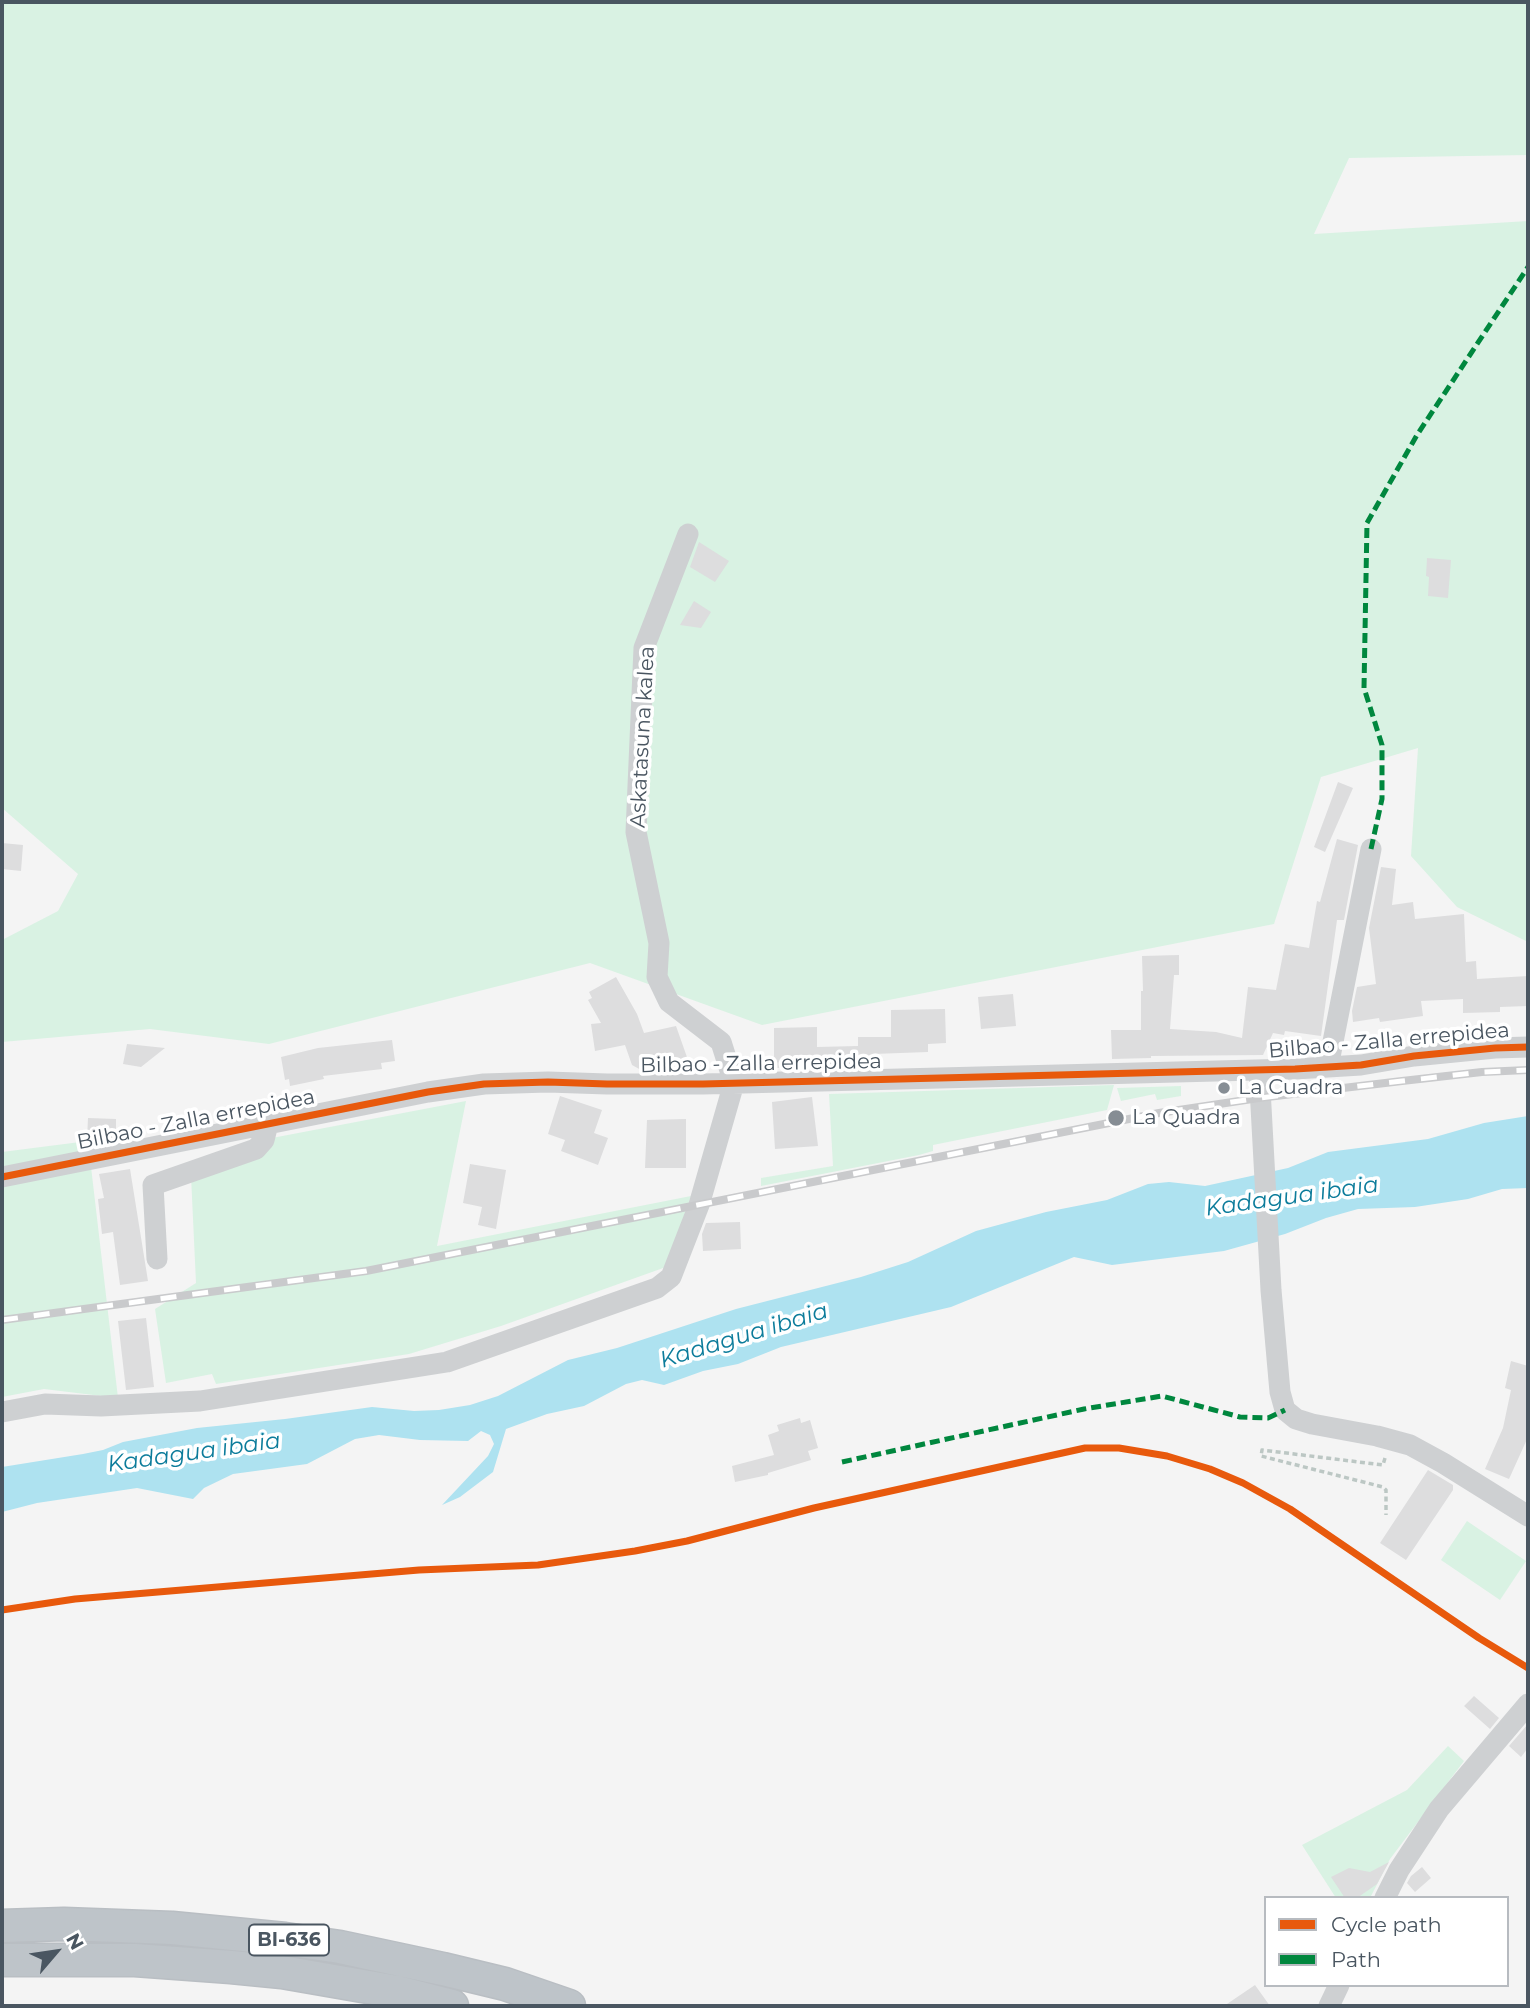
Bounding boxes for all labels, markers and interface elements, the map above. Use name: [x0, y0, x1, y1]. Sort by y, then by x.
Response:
street label: Askatasuna kalea: [626, 645, 660, 829]
street label: Bilbao - Zalla errepidea: [1267, 1018, 1511, 1064]
street label: Bilbao - Zalla errepidea: [640, 1049, 882, 1079]
place label: La Cuadra: [1238, 1075, 1343, 1101]
marker: La Cuadra: [1216, 1080, 1232, 1096]
street label: Bilbao - Zalla errepidea: [75, 1085, 317, 1155]
place label: La Quadra: [1132, 1105, 1241, 1131]
marker: La Quadra: [1106, 1108, 1126, 1128]
water label: Kadagua ibaia: [1204, 1171, 1380, 1223]
water label: Kadagua ibaia: [656, 1297, 832, 1375]
water label: Kadagua ibaia: [106, 1427, 282, 1479]
legend: [1264, 1896, 1509, 1987]
text: Cycle path: [1331, 1912, 1442, 1937]
north arrow: [21, 1917, 91, 1987]
road number: BI-636: [249, 1924, 329, 1956]
text: N: [61, 1929, 89, 1954]
text: Path: [1331, 1947, 1381, 1972]

